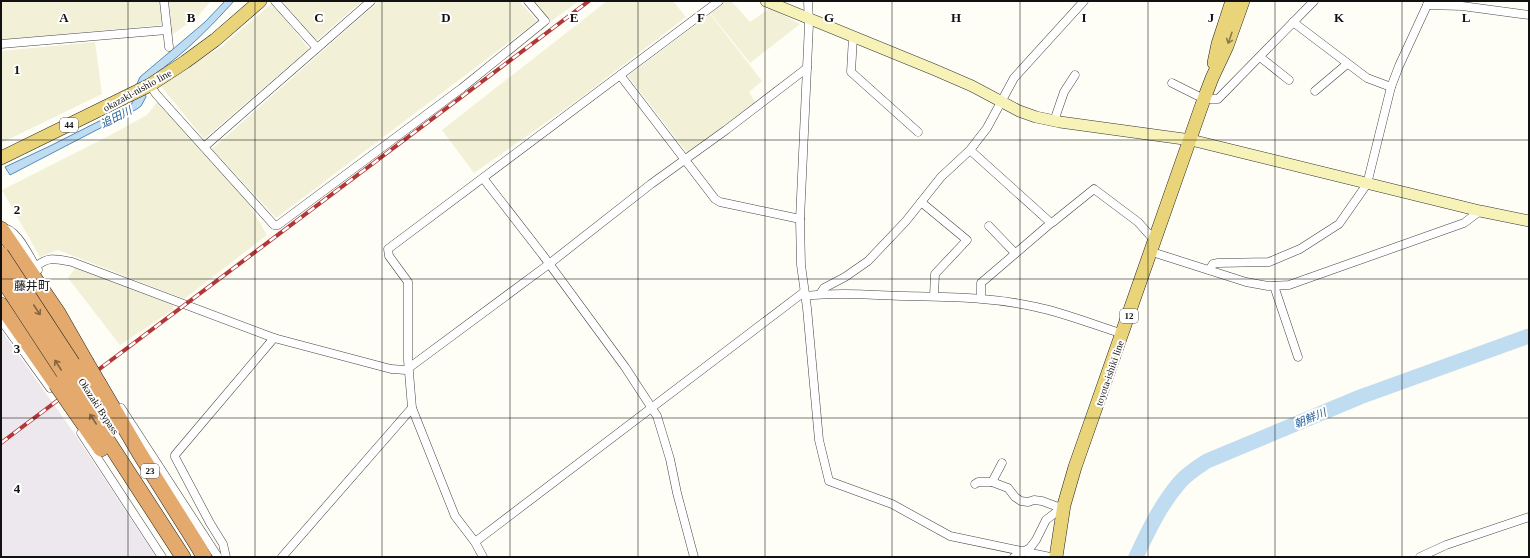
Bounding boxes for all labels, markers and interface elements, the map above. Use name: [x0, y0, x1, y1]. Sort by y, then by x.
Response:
text: A: [59, 10, 69, 25]
text: B: [187, 10, 196, 25]
text: C: [314, 10, 324, 25]
text: D: [441, 10, 451, 25]
text: E: [570, 10, 578, 25]
text: F: [697, 10, 705, 25]
text: G: [824, 10, 834, 25]
text: H: [951, 10, 961, 25]
text: I: [1081, 10, 1087, 25]
text: J: [1208, 10, 1215, 25]
text: K: [1334, 10, 1345, 25]
text: L: [1462, 10, 1471, 25]
one-way arrow: [1226, 31, 1234, 43]
text: 1: [14, 62, 20, 77]
street label: okazaki-nishio line: [101, 67, 174, 114]
water label: 追田川: [99, 104, 134, 130]
road number: 44: [60, 118, 78, 132]
text: 2: [14, 202, 20, 217]
district label: 藤井町: [14, 279, 50, 293]
one-way arrow: [34, 304, 42, 316]
road number: 12: [1120, 309, 1138, 323]
street label: toyota-ishiki line: [1093, 339, 1126, 407]
text: 3: [14, 341, 21, 356]
one-way arrow: [54, 359, 62, 371]
street label: Okazaki Bypass: [76, 376, 121, 436]
water label: 朝鮮川: [1292, 406, 1328, 430]
one-way arrow: [89, 414, 97, 425]
road number: 23: [141, 464, 159, 478]
text: 4: [14, 481, 21, 496]

